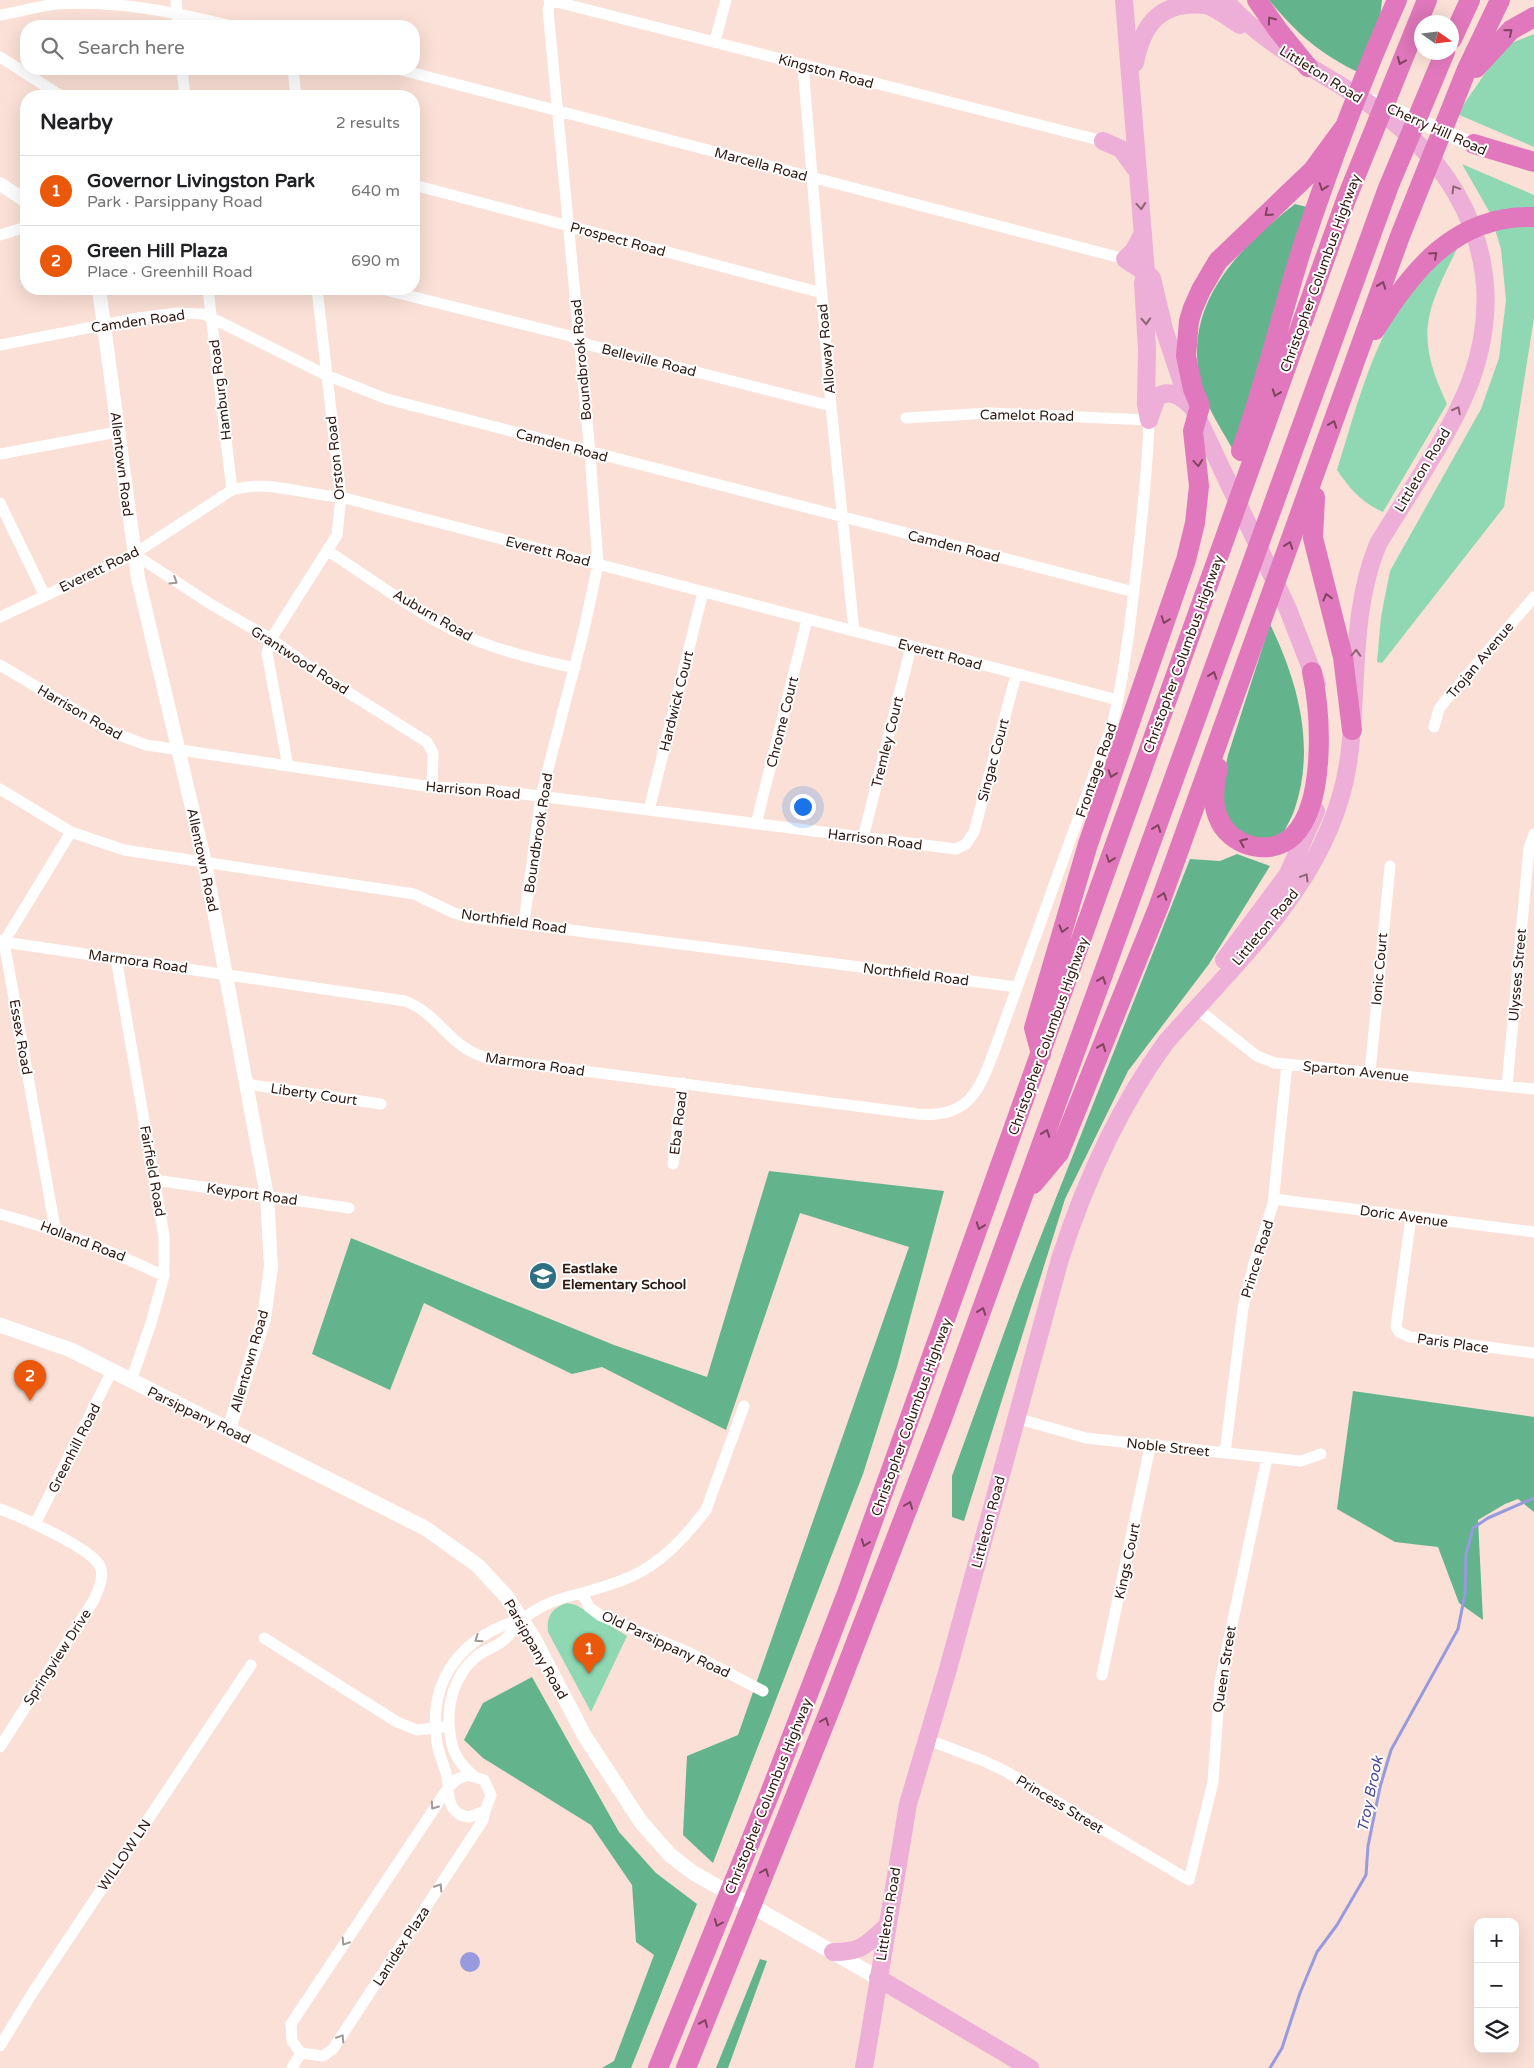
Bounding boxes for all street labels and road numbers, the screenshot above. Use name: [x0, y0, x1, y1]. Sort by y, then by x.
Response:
street label: Littleton Road: [1276, 42, 1365, 107]
street label: Kingston Road: [776, 51, 875, 92]
street label: Cherry Hill Road: [1384, 100, 1489, 159]
street label: Marcella Road: [713, 144, 809, 185]
street label: Christopher Columbus Highway: [1277, 171, 1365, 375]
street label: Prospect Road: [568, 219, 667, 260]
street label: Boundbrook Road: [568, 299, 595, 421]
street label: Alloway Road: [814, 303, 839, 395]
street label: Camden Road: [90, 306, 186, 336]
street label: Hamburg Road: [206, 339, 235, 441]
street label: Belleville Road: [600, 341, 698, 380]
street label: Camelot Road: [980, 406, 1074, 425]
street label: Allentown Road: [107, 411, 136, 518]
street label: Orston Road: [323, 415, 348, 501]
street label: Camden Road: [514, 425, 610, 466]
street label: Littleton Road: [1391, 425, 1454, 515]
street label: Camden Road: [906, 527, 1002, 566]
street label: Everett Road: [504, 533, 592, 570]
street label: Everett Road: [57, 543, 142, 596]
street label: Christopher Columbus Highway: [1140, 552, 1228, 756]
street label: Auburn Road: [390, 586, 475, 645]
street label: Trojan Avenue: [1443, 618, 1517, 702]
street label: Grantwood Road: [248, 622, 352, 698]
street label: Everett Road: [896, 635, 984, 674]
street label: Hardwick Court: [656, 648, 697, 753]
street label: Chrome Court: [763, 674, 802, 770]
street label: Harrison Road: [34, 681, 125, 744]
street label: Tremley Court: [868, 694, 907, 789]
street label: Singac Court: [974, 716, 1013, 804]
street label: Frontage Road: [1072, 721, 1121, 820]
street label: Boundbrook Road: [521, 772, 556, 894]
street label: Harrison Road: [425, 778, 521, 803]
street label: Allentown Road: [183, 807, 222, 914]
street label: Harrison Road: [827, 825, 923, 854]
street label: Littleton Road: [1228, 886, 1302, 969]
street label: Northfield Road: [460, 906, 568, 937]
street label: Ulysses Street: [1505, 927, 1530, 1022]
street label: Ionic Court: [1368, 931, 1391, 1006]
street label: Christopher Columbus Highway: [1005, 934, 1093, 1138]
street label: Marmora Road: [87, 946, 189, 977]
street label: Northfield Road: [862, 960, 970, 989]
street label: Essex Road: [5, 998, 36, 1076]
street label: Marmora Road: [484, 1049, 586, 1080]
street label: Sparton Avenue: [1302, 1057, 1410, 1086]
street label: Liberty Court: [269, 1080, 359, 1109]
street label: Eba Road: [666, 1090, 691, 1156]
street label: Fairfield Road: [136, 1124, 169, 1218]
street label: Keyport Road: [205, 1180, 298, 1209]
street label: Doric Avenue: [1359, 1202, 1449, 1231]
street label: Holland Road: [38, 1217, 128, 1266]
street label: Prince Road: [1238, 1218, 1277, 1300]
street label: Allentown Road: [227, 1308, 272, 1414]
street label: Christopher Columbus Highway: [868, 1315, 956, 1519]
street label: Paris Place: [1416, 1330, 1490, 1357]
street label: Parsippany Road: [144, 1383, 253, 1448]
street label: Greenhill Road: [45, 1401, 104, 1496]
street label: Noble Street: [1126, 1435, 1211, 1460]
street label: Littleton Road: [968, 1474, 1009, 1570]
street label: Kings Court: [1111, 1521, 1144, 1601]
street label: Parsippany Road: [500, 1596, 571, 1702]
street label: Springview Drive: [20, 1606, 95, 1709]
street label: Old Parsippany Road: [599, 1607, 733, 1682]
street label: Queen Street: [1209, 1624, 1240, 1714]
street label: Christopher Columbus Highway: [721, 1695, 816, 1897]
street label: Princess Street: [1013, 1772, 1107, 1838]
street label: WILLOW LN: [94, 1816, 155, 1894]
street label: Littleton Road: [873, 1866, 904, 1962]
street label: Lanidex Plaza: [369, 1903, 433, 1989]

